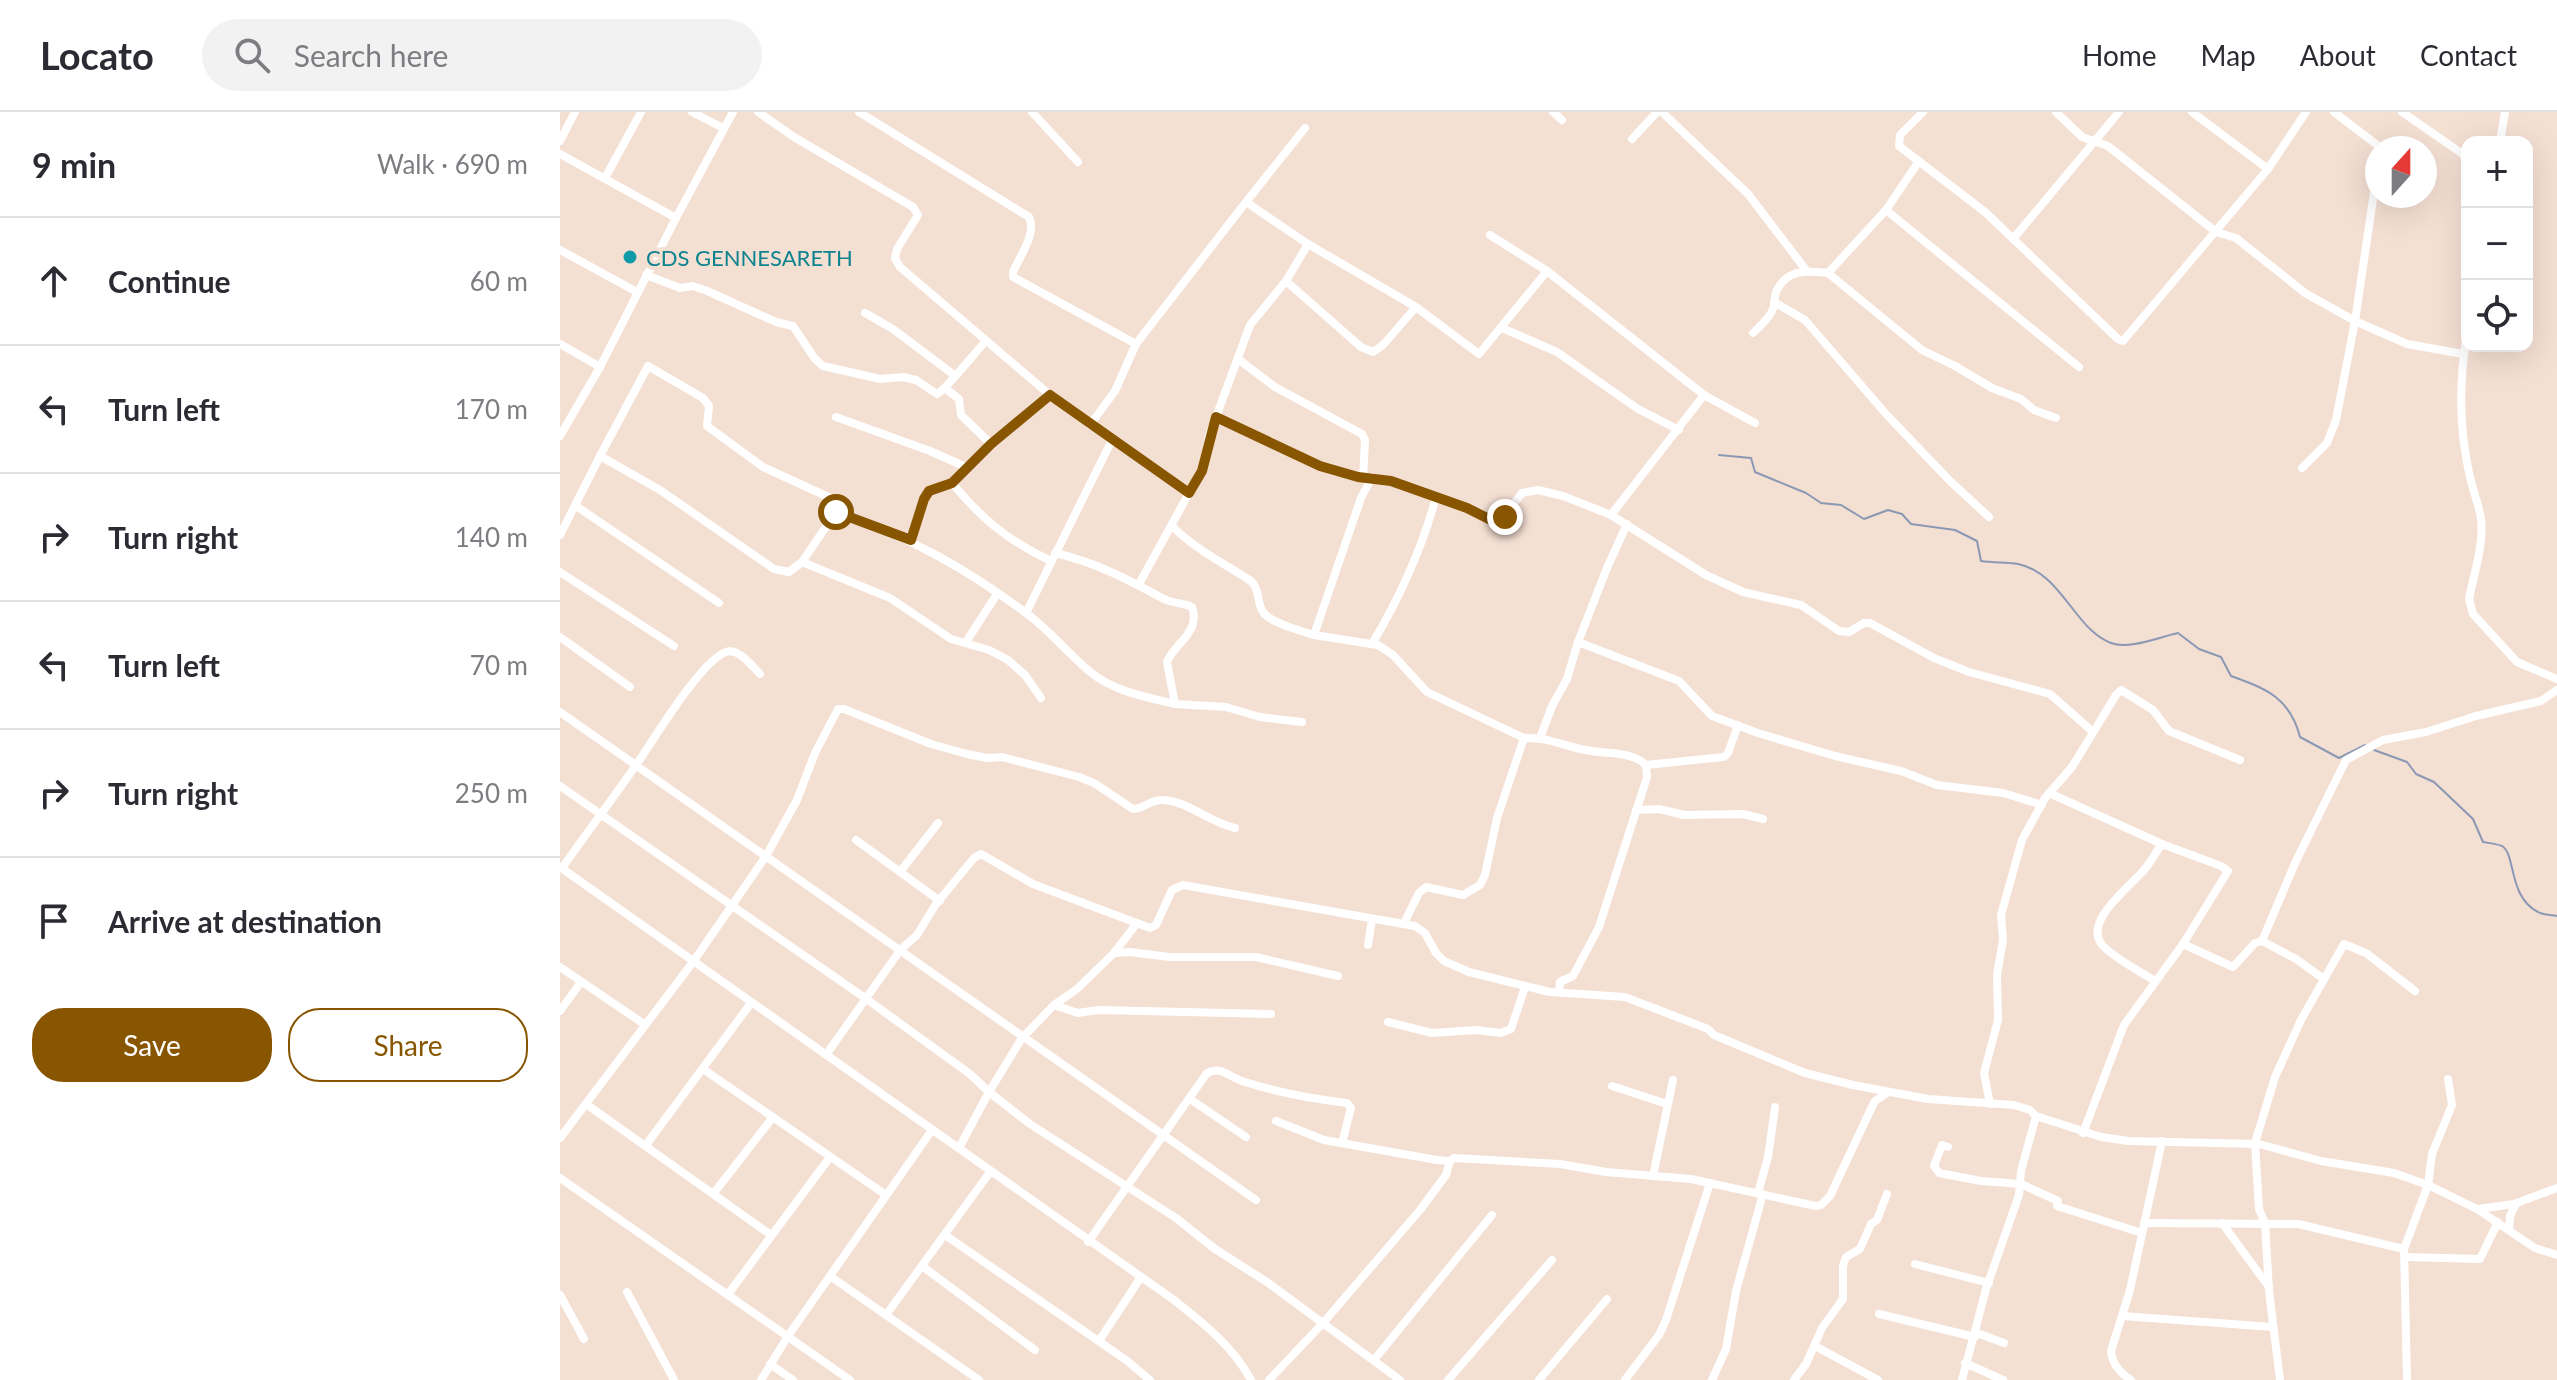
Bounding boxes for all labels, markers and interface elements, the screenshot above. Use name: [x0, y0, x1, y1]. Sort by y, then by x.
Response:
search box: [202, 19, 762, 91]
text: Locato: [40, 32, 154, 78]
icon: search: [230, 33, 274, 77]
text: Search here: [294, 37, 448, 73]
text: Home: [2082, 38, 2157, 72]
text: Map: [2201, 38, 2256, 72]
text: About: [2300, 38, 2376, 72]
text: Contact: [2420, 38, 2517, 72]
north arrow: [2365, 136, 2437, 208]
map controls: [2461, 136, 2533, 352]
button: +: [2461, 136, 2533, 208]
text: 9 min: [32, 144, 116, 185]
text: Walk · 690 m: [377, 148, 528, 180]
button: −: [2461, 208, 2533, 280]
place label: CDS GENNESARETH: [646, 244, 853, 271]
marker: CDS GENNESARETH: [621, 248, 639, 266]
icon: ahead: [32, 259, 76, 303]
text: Continue: [108, 263, 231, 299]
text: 60 m: [470, 265, 528, 297]
button: locate: [2461, 280, 2533, 352]
icon: left: [32, 387, 76, 431]
text: Turn left: [108, 391, 220, 427]
text: 170 m: [455, 393, 528, 425]
route start: [818, 494, 854, 530]
route end: [1487, 499, 1523, 535]
icon: right: [32, 515, 76, 559]
text: Turn right: [108, 519, 238, 555]
text: 140 m: [455, 521, 528, 553]
icon: left: [32, 643, 76, 687]
text: Turn left: [108, 647, 220, 683]
text: 70 m: [470, 649, 528, 681]
icon: right: [32, 771, 76, 815]
text: Turn right: [108, 775, 238, 811]
text: 250 m: [455, 777, 528, 809]
icon: arrive: [32, 899, 76, 943]
text: Arrive at destination: [108, 903, 382, 939]
button: Save: [32, 1008, 272, 1082]
button: Share: [288, 1008, 528, 1082]

